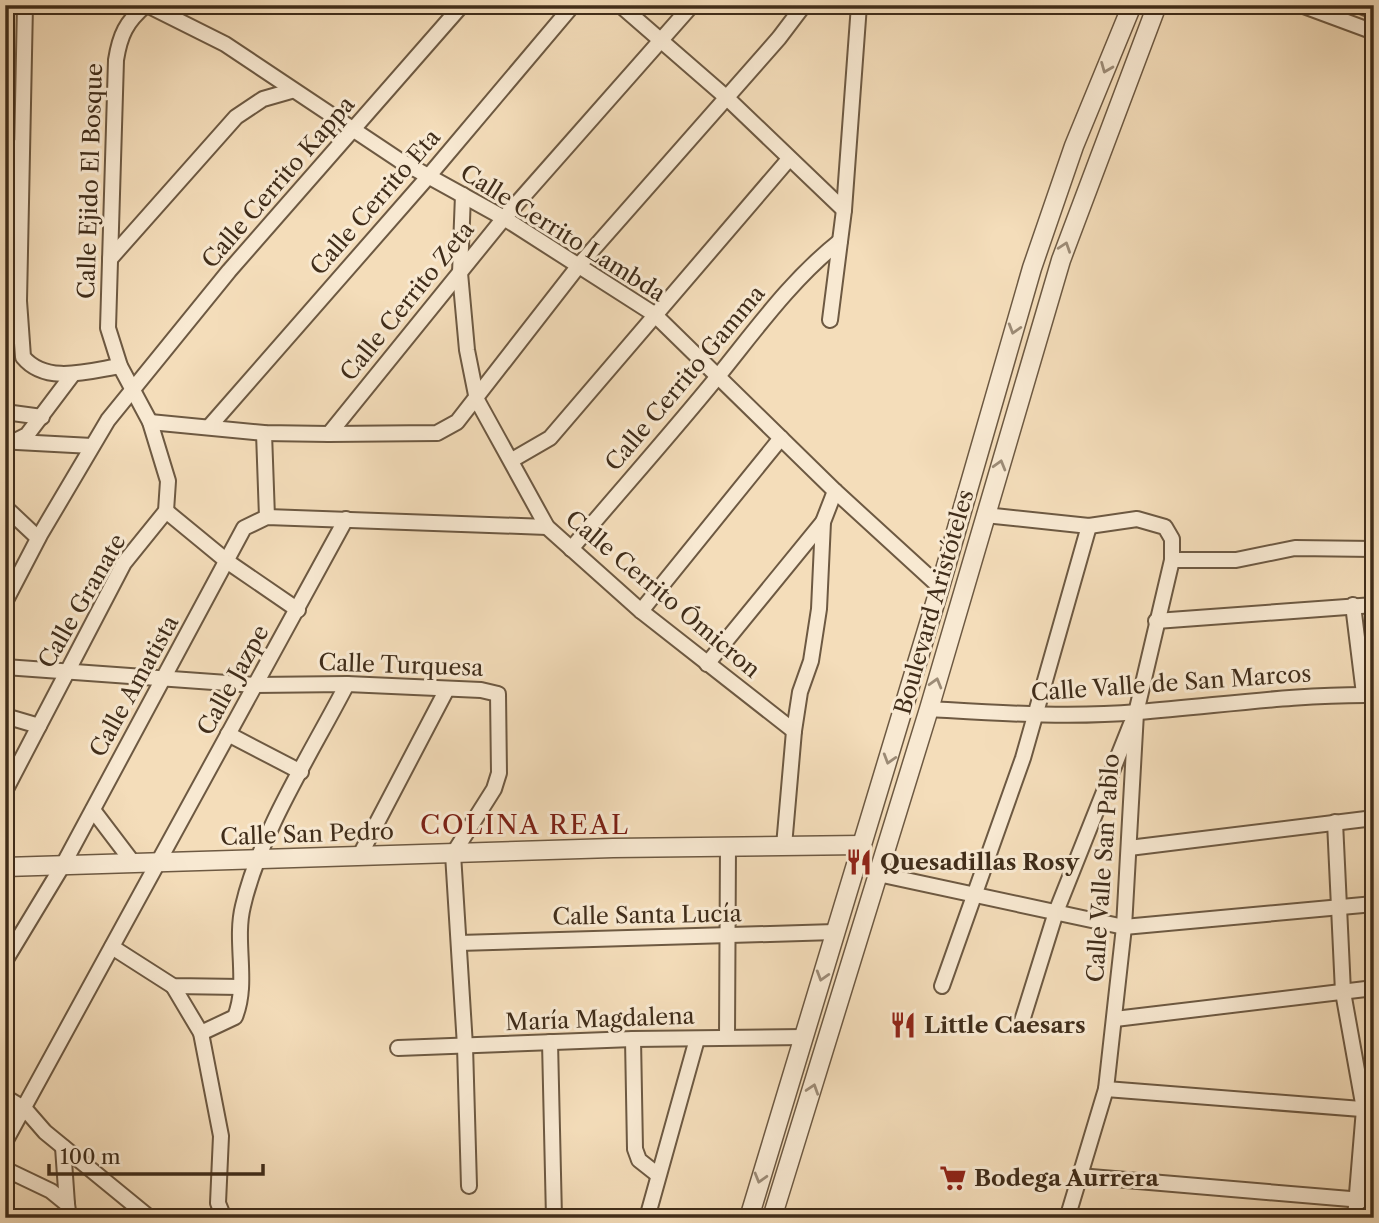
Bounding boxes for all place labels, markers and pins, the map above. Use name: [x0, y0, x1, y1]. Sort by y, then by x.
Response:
restaurant icon: Quesadillas Rosy: [844, 847, 874, 877]
place label: Quesadillas Rosy: [880, 848, 1080, 876]
restaurant icon: Little Caesars: [888, 1010, 918, 1040]
place label: Little Caesars: [924, 1011, 1086, 1039]
supermarket icon: Bodega Aurrera: [938, 1163, 968, 1193]
place label: Bodega Aurrera: [974, 1164, 1160, 1192]

